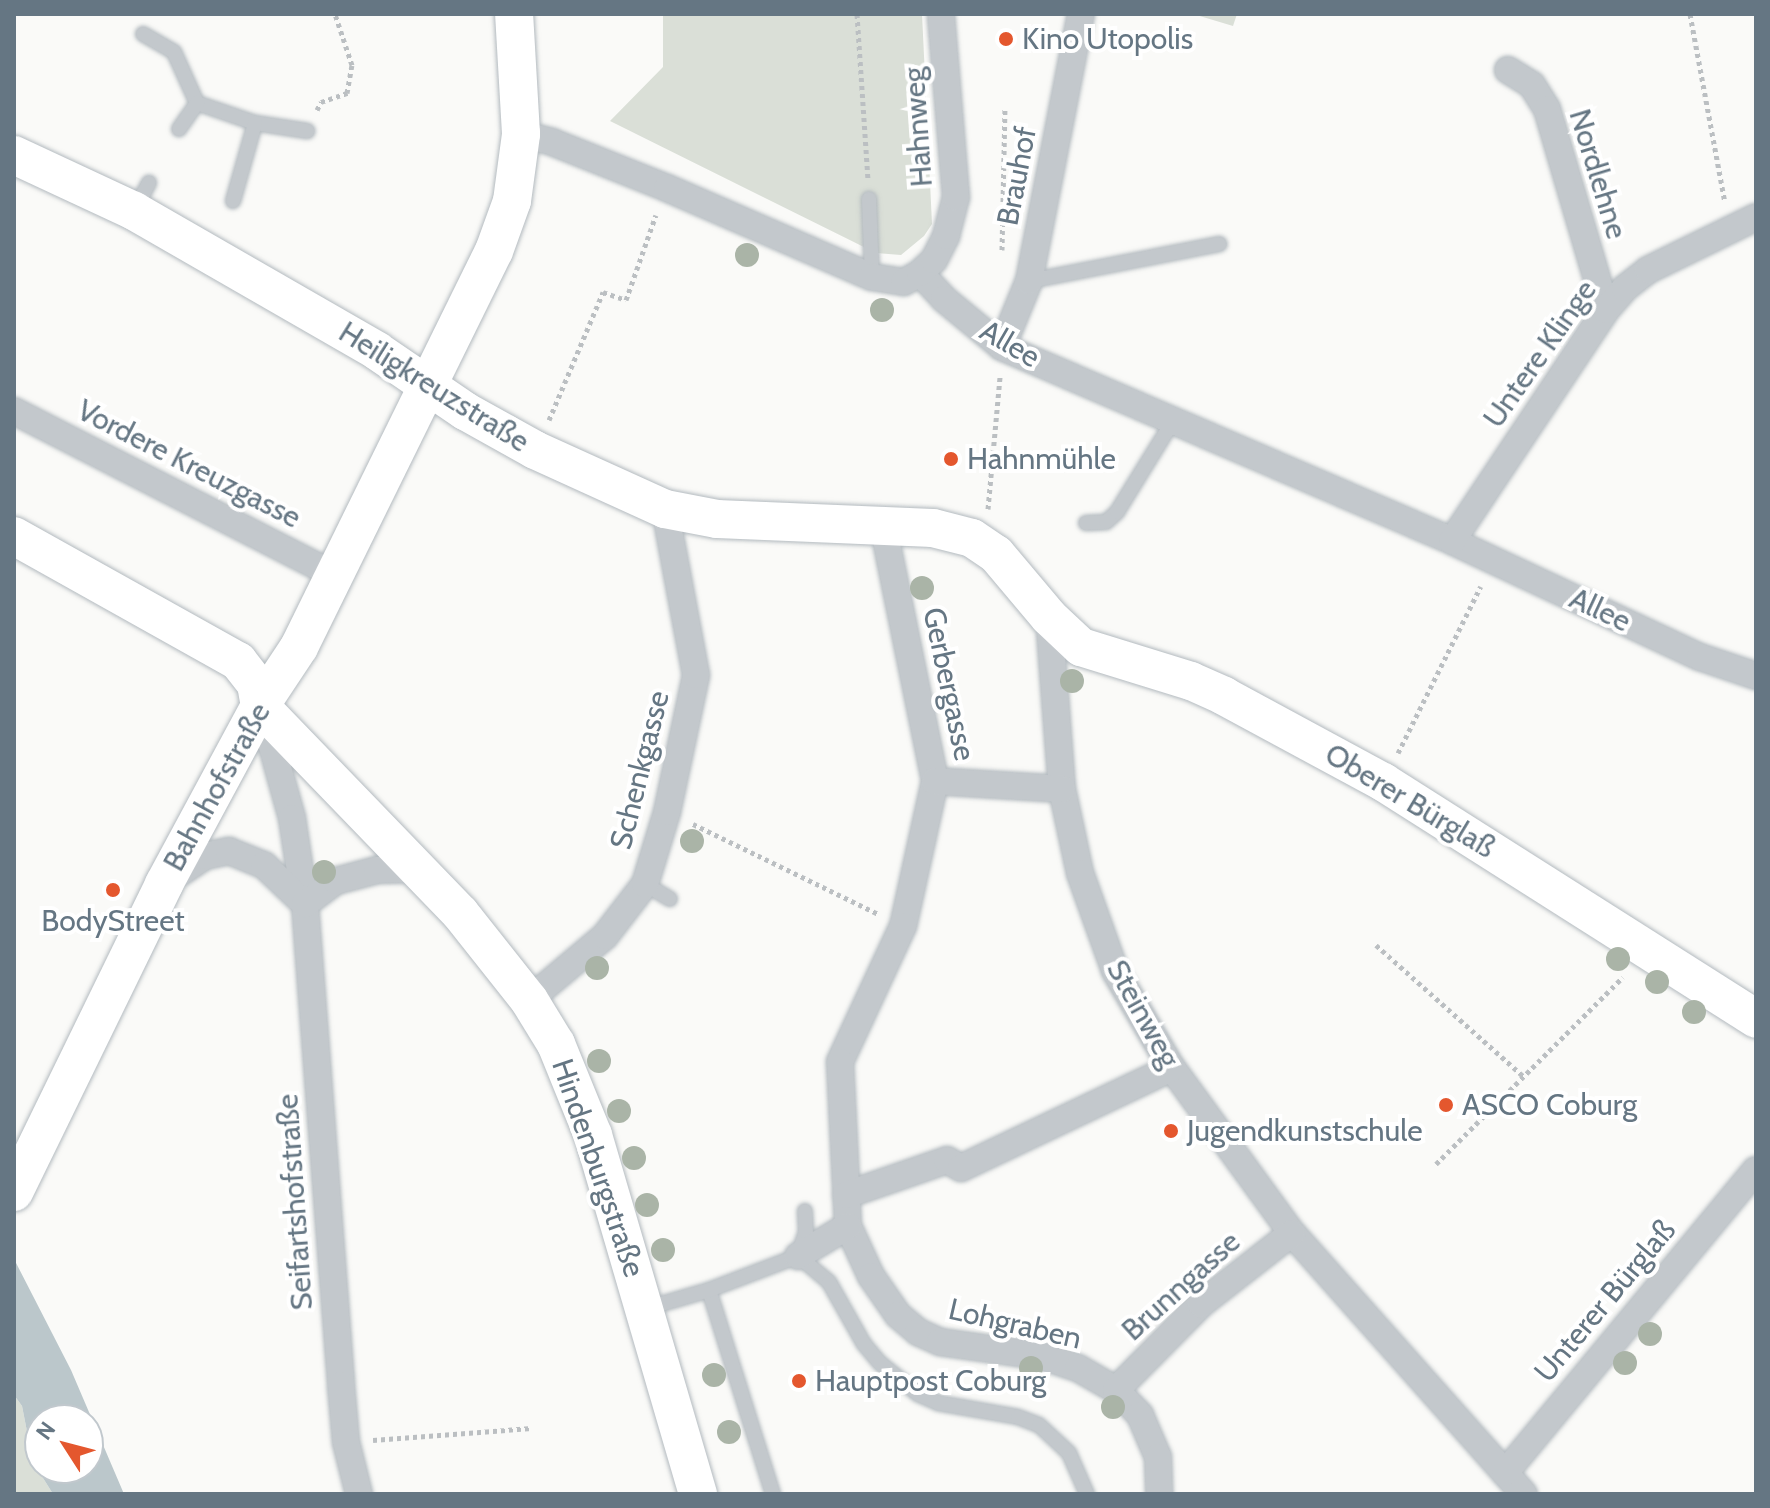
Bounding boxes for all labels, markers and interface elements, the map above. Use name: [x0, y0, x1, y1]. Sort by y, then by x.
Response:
place label: Kino Utopolis: [1022, 21, 1193, 57]
marker: Kino Utopolis: [997, 30, 1015, 48]
street label: Hahnweg: [896, 66, 940, 188]
street label: Nordlehne: [1561, 105, 1635, 243]
street label: Brauhof: [990, 124, 1044, 228]
street label: Untere Klinge: [1476, 273, 1604, 435]
street label: Allee: [974, 313, 1046, 375]
street label: Heiligkreuzstraße: [332, 314, 536, 460]
street label: Vordere Kreuzgasse: [71, 392, 307, 536]
place label: Hahnmühle: [967, 441, 1116, 477]
marker: Hahnmühle: [942, 450, 960, 468]
street label: Allee: [1564, 580, 1636, 640]
street label: Gerbergasse: [915, 604, 983, 764]
street label: Schenkgasse: [603, 687, 677, 853]
street label: Bahnhofstraße: [156, 697, 278, 877]
street label: Oberer Bürglaß: [1318, 736, 1502, 866]
marker: BodyStreet: [104, 881, 122, 899]
place label: BodyStreet: [41, 903, 185, 939]
street label: Steinweg: [1099, 954, 1187, 1074]
street label: Hindenburgstraße: [544, 1054, 652, 1282]
place label: ASCO Coburg: [1462, 1087, 1637, 1123]
street label: Seifartshofstraße: [269, 1093, 321, 1311]
marker: ASCO Coburg: [1437, 1096, 1455, 1114]
place label: Jugendkunstschule: [1187, 1113, 1423, 1149]
marker: Jugendkunstschule: [1162, 1122, 1180, 1140]
street label: Unterer Bürglaß: [1527, 1213, 1683, 1389]
street label: Brunngasse: [1115, 1224, 1247, 1348]
street label: Lohgraben: [945, 1291, 1085, 1357]
place label: Hauptpost Coburg: [815, 1363, 1046, 1399]
marker: Hauptpost Coburg: [790, 1372, 808, 1390]
north arrow: [24, 1404, 104, 1484]
text: N: [30, 1417, 61, 1445]

